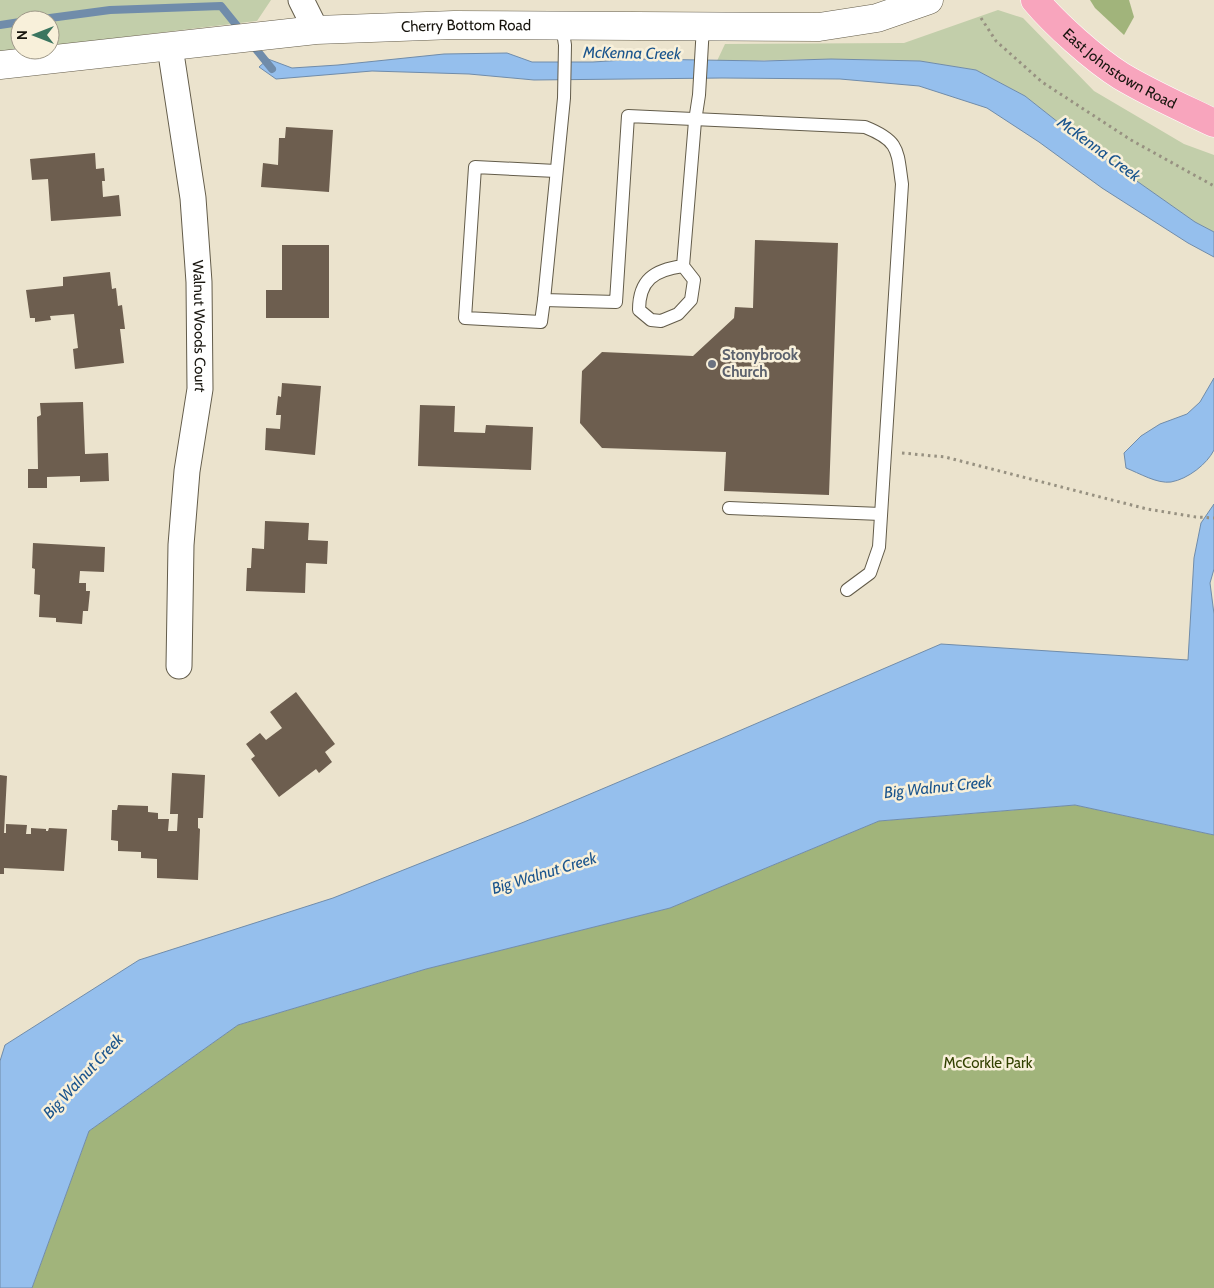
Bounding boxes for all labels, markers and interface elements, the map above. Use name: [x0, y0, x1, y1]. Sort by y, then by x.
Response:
north arrow: [10, 10, 60, 60]
street label: Cherry Bottom Road: [401, 16, 531, 36]
street label: East Johnstown Road: [1059, 25, 1179, 113]
text: N: [13, 30, 31, 40]
water label: McKenna Creek: [582, 43, 682, 63]
water label: McKenna Creek: [1053, 112, 1145, 186]
street label: Walnut Woods Court: [188, 259, 209, 393]
place label: Stonybrook Church: [722, 346, 799, 381]
marker: Stonybrook Church: [706, 358, 718, 370]
water label: Big Walnut Creek: [883, 772, 994, 802]
water label: Big Walnut Creek: [489, 848, 600, 898]
water label: Big Walnut Creek: [39, 1029, 128, 1122]
park label: McCorkle Park: [944, 1054, 1033, 1072]

